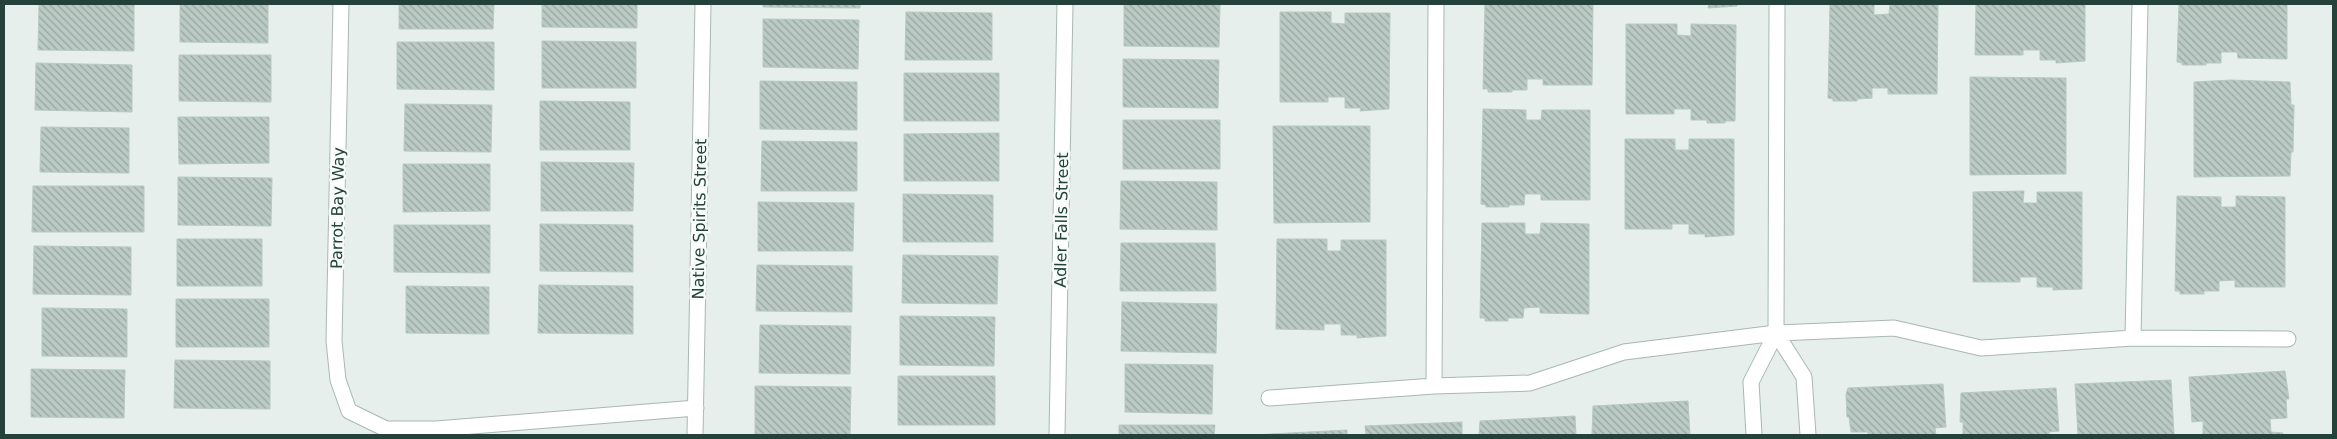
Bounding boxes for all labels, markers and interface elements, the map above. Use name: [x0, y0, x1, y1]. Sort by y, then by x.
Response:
street label: Native Spirits Street: [689, 138, 710, 300]
street label: Parrot Bay Way: [327, 147, 348, 269]
street label: Adler Falls Street: [1051, 152, 1072, 288]

